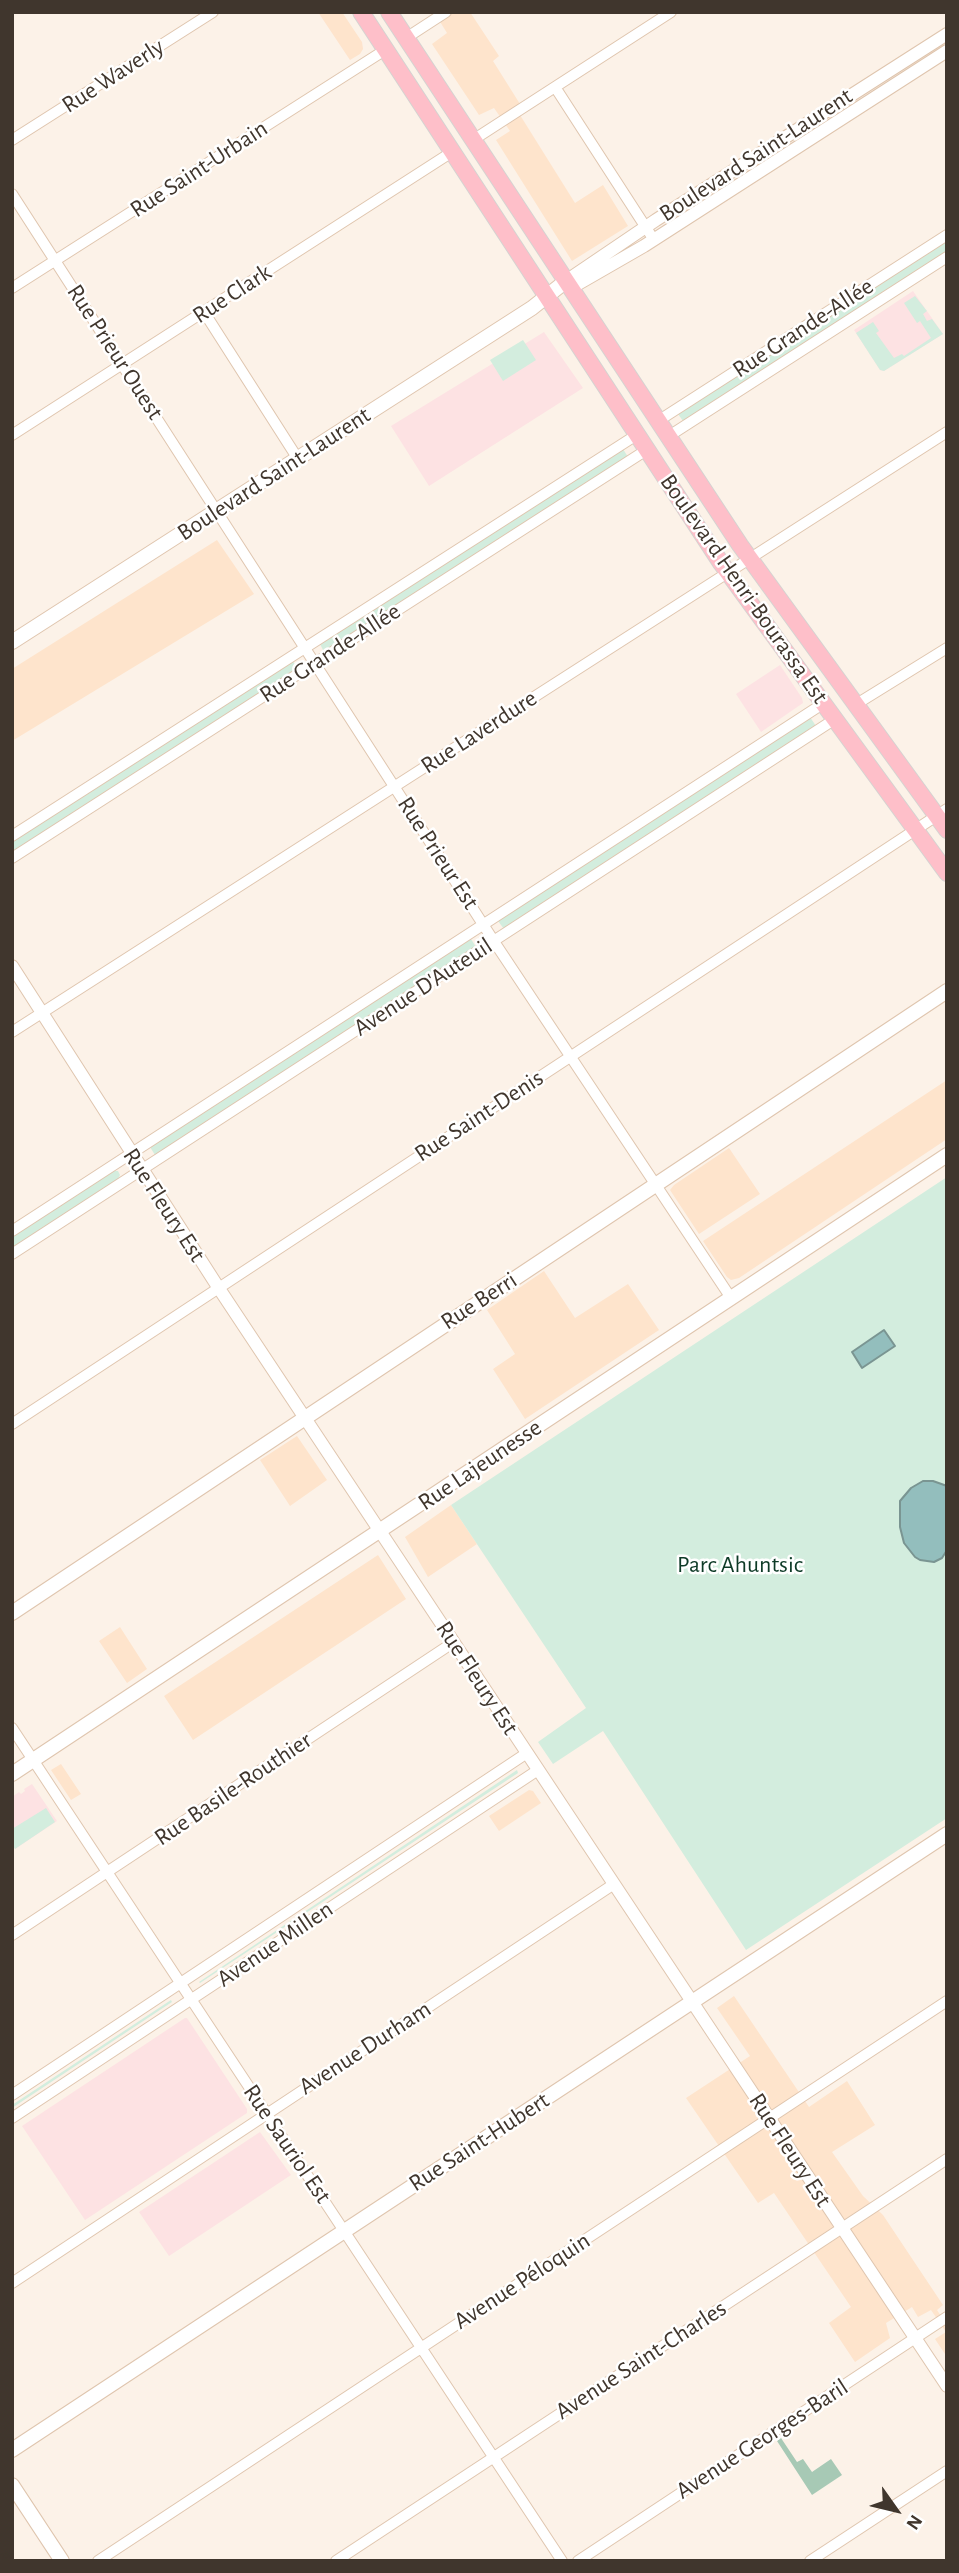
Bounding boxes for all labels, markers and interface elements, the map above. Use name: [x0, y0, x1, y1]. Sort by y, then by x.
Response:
street label: Rue Waverly: [57, 32, 169, 120]
street label: Boulevard Saint-Laurent: [654, 82, 858, 228]
street label: Rue Saint-Urbain: [125, 114, 273, 224]
street label: Rue Clark: [187, 258, 277, 330]
street label: Rue Grande-Allée: [727, 272, 879, 384]
street label: Rue Prieur Ouest: [61, 279, 169, 425]
street label: Boulevard Saint-Laurent: [172, 401, 376, 547]
street label: Boulevard Henri-Bourassa Est: [654, 469, 834, 709]
street label: Rue Grande-Allée: [254, 597, 406, 709]
street label: Rue Laverdure: [416, 684, 542, 780]
street label: Rue Prieur Est: [391, 791, 485, 915]
street label: Avenue D'Auteuil: [348, 931, 498, 1043]
street label: Rue Saint-Denis: [409, 1064, 549, 1168]
street label: Rue Fleury Est: [117, 1143, 211, 1267]
street label: Rue Berri: [435, 1266, 523, 1336]
street label: Rue Lajeunesse: [413, 1413, 547, 1517]
park label: Parc Ahuntsic: [677, 1551, 803, 1579]
street label: Rue Fleury Est: [430, 1616, 524, 1740]
street label: Rue Basile-Routhier: [149, 1726, 317, 1852]
street label: Avenue Millen: [211, 1895, 339, 1993]
street label: Avenue Durham: [294, 1995, 436, 2101]
street label: Rue Sauriol Est: [237, 2079, 337, 2209]
street label: Rue Saint-Hubert: [403, 2086, 555, 2198]
street label: Rue Fleury Est: [743, 2088, 837, 2212]
street label: Avenue Péloquin: [448, 2226, 596, 2336]
street label: Avenue Saint-Charles: [550, 2294, 732, 2426]
street label: Avenue Georges-Baril: [670, 2373, 854, 2505]
north arrow: [861, 2475, 931, 2545]
text: N: [902, 2511, 925, 2533]

